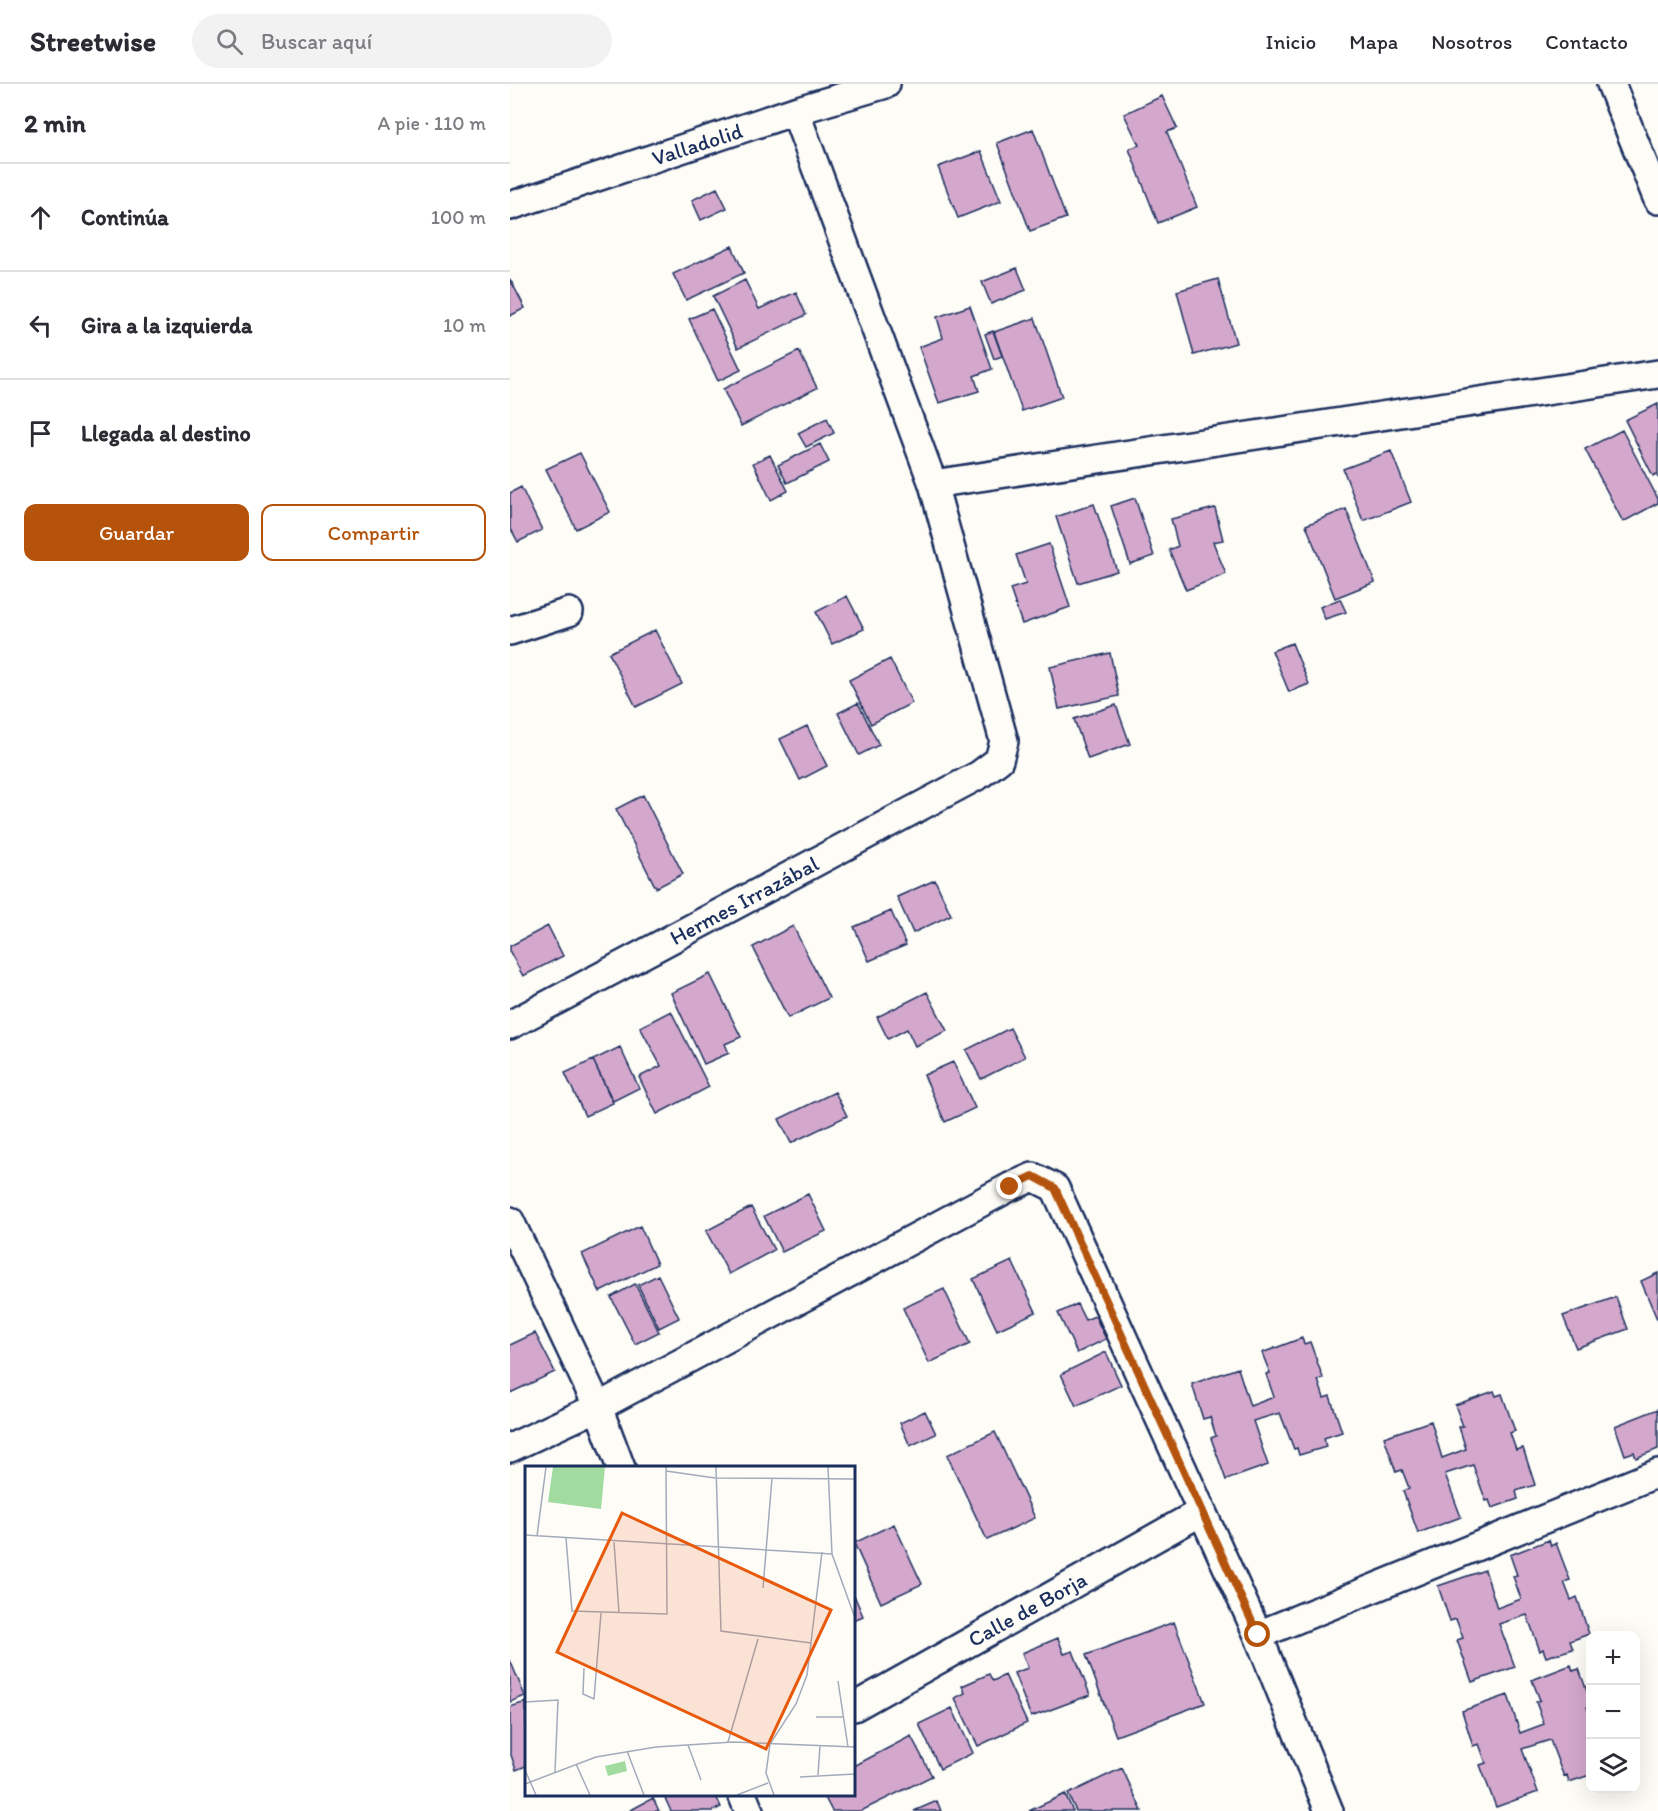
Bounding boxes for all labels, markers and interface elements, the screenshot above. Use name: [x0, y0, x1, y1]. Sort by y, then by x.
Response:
search box: [192, 14, 612, 68]
text: Streetwise: [30, 24, 156, 58]
icon: search: [213, 25, 246, 58]
text: Buscar aquí: [261, 28, 372, 55]
text: Inicio: [1266, 29, 1316, 54]
text: Mapa: [1349, 29, 1398, 54]
text: Nosotros: [1431, 29, 1512, 54]
text: Contacto: [1545, 29, 1628, 54]
text: 2 min: [24, 107, 86, 139]
text: A pie · 110 m: [378, 111, 486, 135]
street label: Valladolid: [648, 117, 746, 172]
icon: ahead: [24, 201, 57, 234]
text: Continúa: [81, 204, 169, 231]
text: 100 m: [431, 205, 486, 229]
icon: left: [24, 309, 57, 342]
text: Gira a la izquierda: [81, 312, 252, 339]
text: 10 m: [443, 313, 486, 337]
icon: arrive: [24, 417, 57, 450]
text: Llegada al destino: [81, 420, 251, 447]
button: Guardar: [24, 504, 249, 561]
button: Compartir: [261, 504, 486, 561]
street label: Hermes Irrazábal: [665, 850, 823, 951]
route end: [996, 1173, 1022, 1199]
inset map: [525, 1466, 855, 1796]
street label: Calle de Borja: [963, 1566, 1091, 1653]
route start: [1244, 1621, 1270, 1647]
map controls: [1586, 1631, 1640, 1793]
button: +: [1586, 1631, 1640, 1685]
button: −: [1586, 1685, 1640, 1739]
button: layers: [1586, 1739, 1640, 1793]

